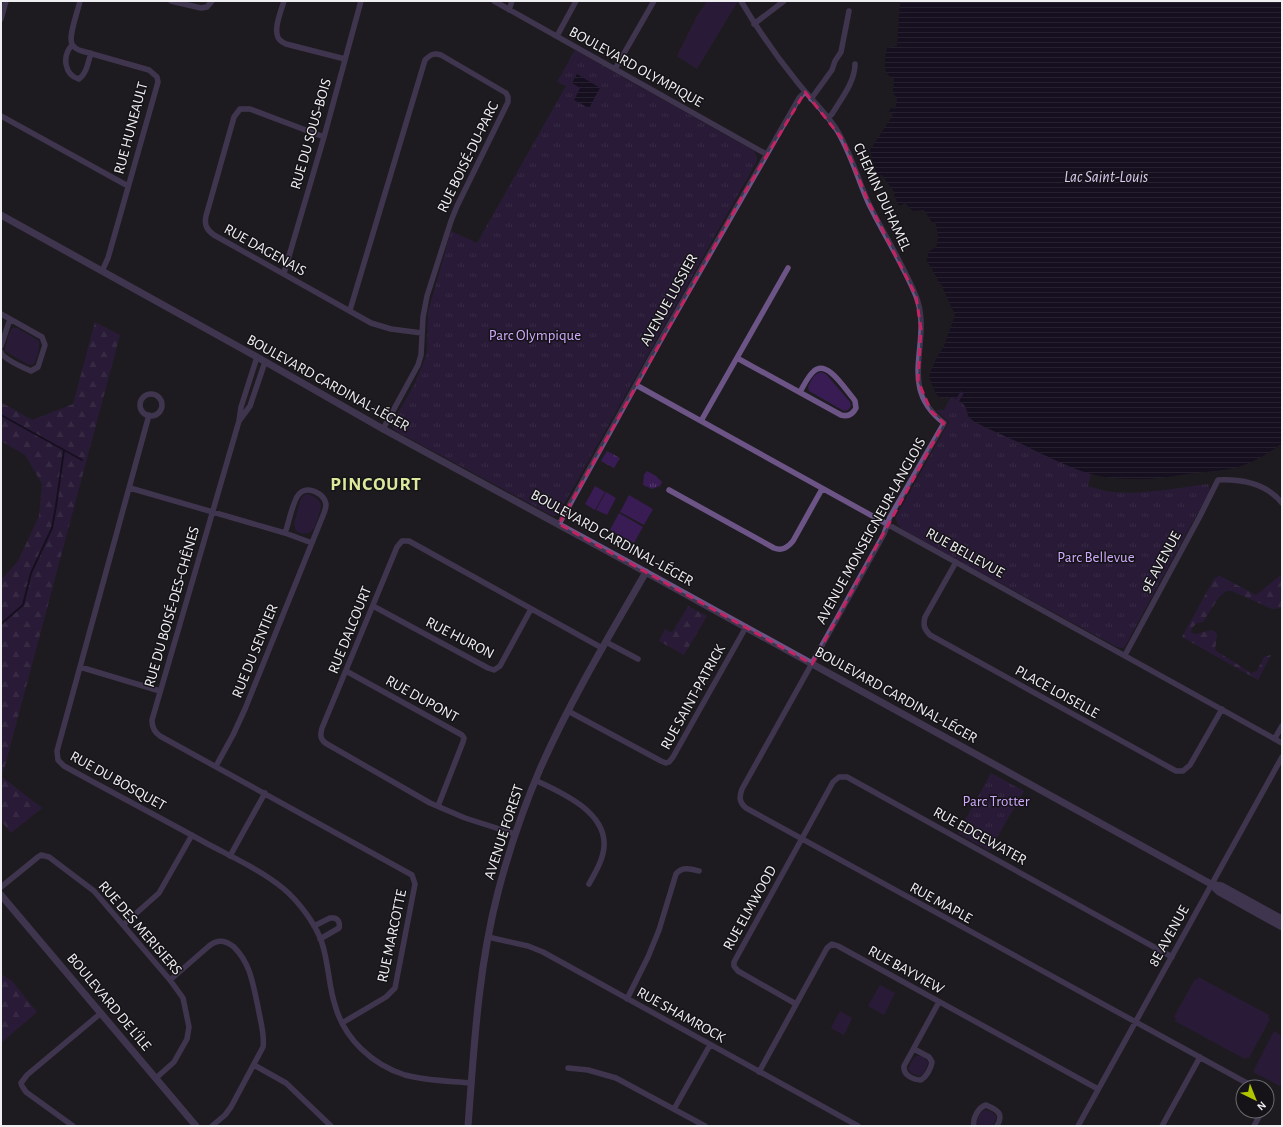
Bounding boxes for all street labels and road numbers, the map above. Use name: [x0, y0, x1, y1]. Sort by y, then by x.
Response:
street label: BOULEVARD OLYMPIQUE: [567, 24, 705, 110]
street label: RUE DU SOUS-BOIS: [288, 77, 334, 191]
street label: RUE HUNEAULT: [111, 80, 151, 176]
street label: RUE BOISÉ-DU-PARC: [433, 98, 501, 215]
street label: CHEMIN DUHAMEL: [850, 141, 914, 254]
street label: RUE DAGENAIS: [221, 221, 309, 279]
street label: AVENUE LUSSIER: [638, 251, 700, 349]
street label: BOULEVARD CARDINAL-LÉGER: [244, 330, 413, 434]
street label: AVENUE MONSEIGNEUR-LANGLOIS: [813, 435, 929, 627]
street label: BOULEVARD CARDINAL-LÉGER: [528, 485, 697, 589]
street label: RUE DU BOISÉ-DES-CHÊNES: [140, 524, 202, 689]
street label: RUE BELLEVUE: [923, 525, 1007, 581]
street label: 9E AVENUE: [1138, 529, 1184, 595]
street label: RUE DALCOURT: [326, 584, 375, 676]
street label: RUE DU SENTIER: [229, 602, 281, 700]
street label: RUE HURON: [423, 614, 497, 662]
street label: RUE SAINT-PATRICK: [658, 641, 728, 752]
street label: BOULEVARD CARDINAL-LÉGER: [812, 642, 981, 746]
street label: PLACE LOISELLE: [1013, 663, 1101, 721]
street label: RUE DUPONT: [383, 673, 462, 725]
street label: RUE DU BOSQUET: [68, 749, 169, 814]
street label: AVENUE FOREST: [482, 782, 527, 881]
street label: RUE EDGEWATER: [931, 804, 1029, 868]
street label: RUE ELMWOOD: [721, 863, 780, 953]
street label: RUE DES MERISIERS: [95, 878, 185, 978]
street label: RUE MAPLE: [907, 880, 975, 926]
street label: RUE MARCOTTE: [375, 888, 409, 984]
street label: 8E AVENUE: [1146, 903, 1192, 969]
street label: RUE BAYVIEW: [866, 943, 947, 997]
street label: BOULEVARD DE L'ÎLE: [64, 950, 155, 1054]
street label: RUE SHAMROCK: [634, 985, 728, 1046]

